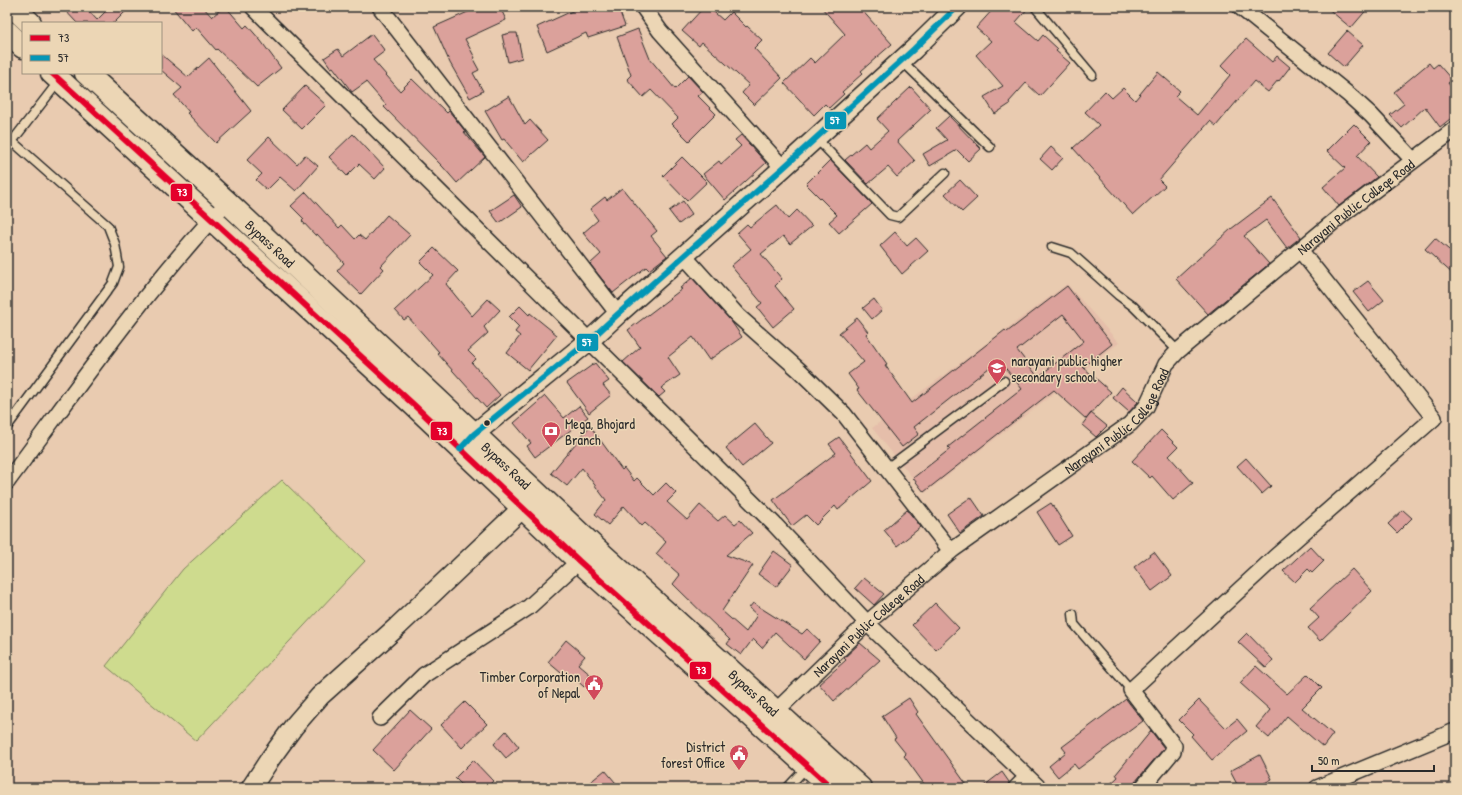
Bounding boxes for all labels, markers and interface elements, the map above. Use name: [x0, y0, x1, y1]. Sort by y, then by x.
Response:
legend: [22, 22, 162, 74]
text: 73: [58, 29, 69, 46]
text: 57: [58, 49, 69, 66]
line badge: 57: [824, 111, 847, 130]
text: 57: [830, 113, 841, 127]
street label: Narayani Public College Road: [1292, 154, 1418, 258]
line badge: 73: [170, 183, 193, 202]
text: 73: [176, 185, 187, 199]
street label: Bypass Road: [242, 215, 300, 271]
line badge: 57: [576, 333, 599, 352]
text: 57: [582, 335, 593, 349]
place label: narayani public higher secondary school: [1011, 351, 1123, 387]
school or university icon: narayani public higher secondary school: [986, 357, 1008, 385]
street label: Narayani Public College Road: [1060, 364, 1173, 477]
place label: Mega, Bhojard Branch: [565, 414, 635, 449]
unlabelled marker: [482, 418, 492, 428]
bank icon: Mega, Bhojard Branch: [540, 420, 562, 448]
line badge: 73: [430, 421, 453, 441]
text: 73: [436, 424, 447, 438]
street label: Bypass Road: [478, 437, 536, 493]
street label: Narayani Public College Road: [808, 569, 928, 681]
line badge: 73: [689, 661, 712, 680]
text: 73: [695, 663, 706, 677]
street label: Bypass Road: [725, 664, 784, 720]
place label: Timber Corporation of Nepal: [480, 667, 580, 703]
public building icon: Timber Corporation of Nepal: [583, 673, 605, 701]
place label: District forest Office: [661, 737, 725, 772]
public building icon: District forest Office: [728, 743, 750, 771]
scale bar: [1312, 747, 1434, 773]
text: 50 m: [1318, 752, 1339, 769]

